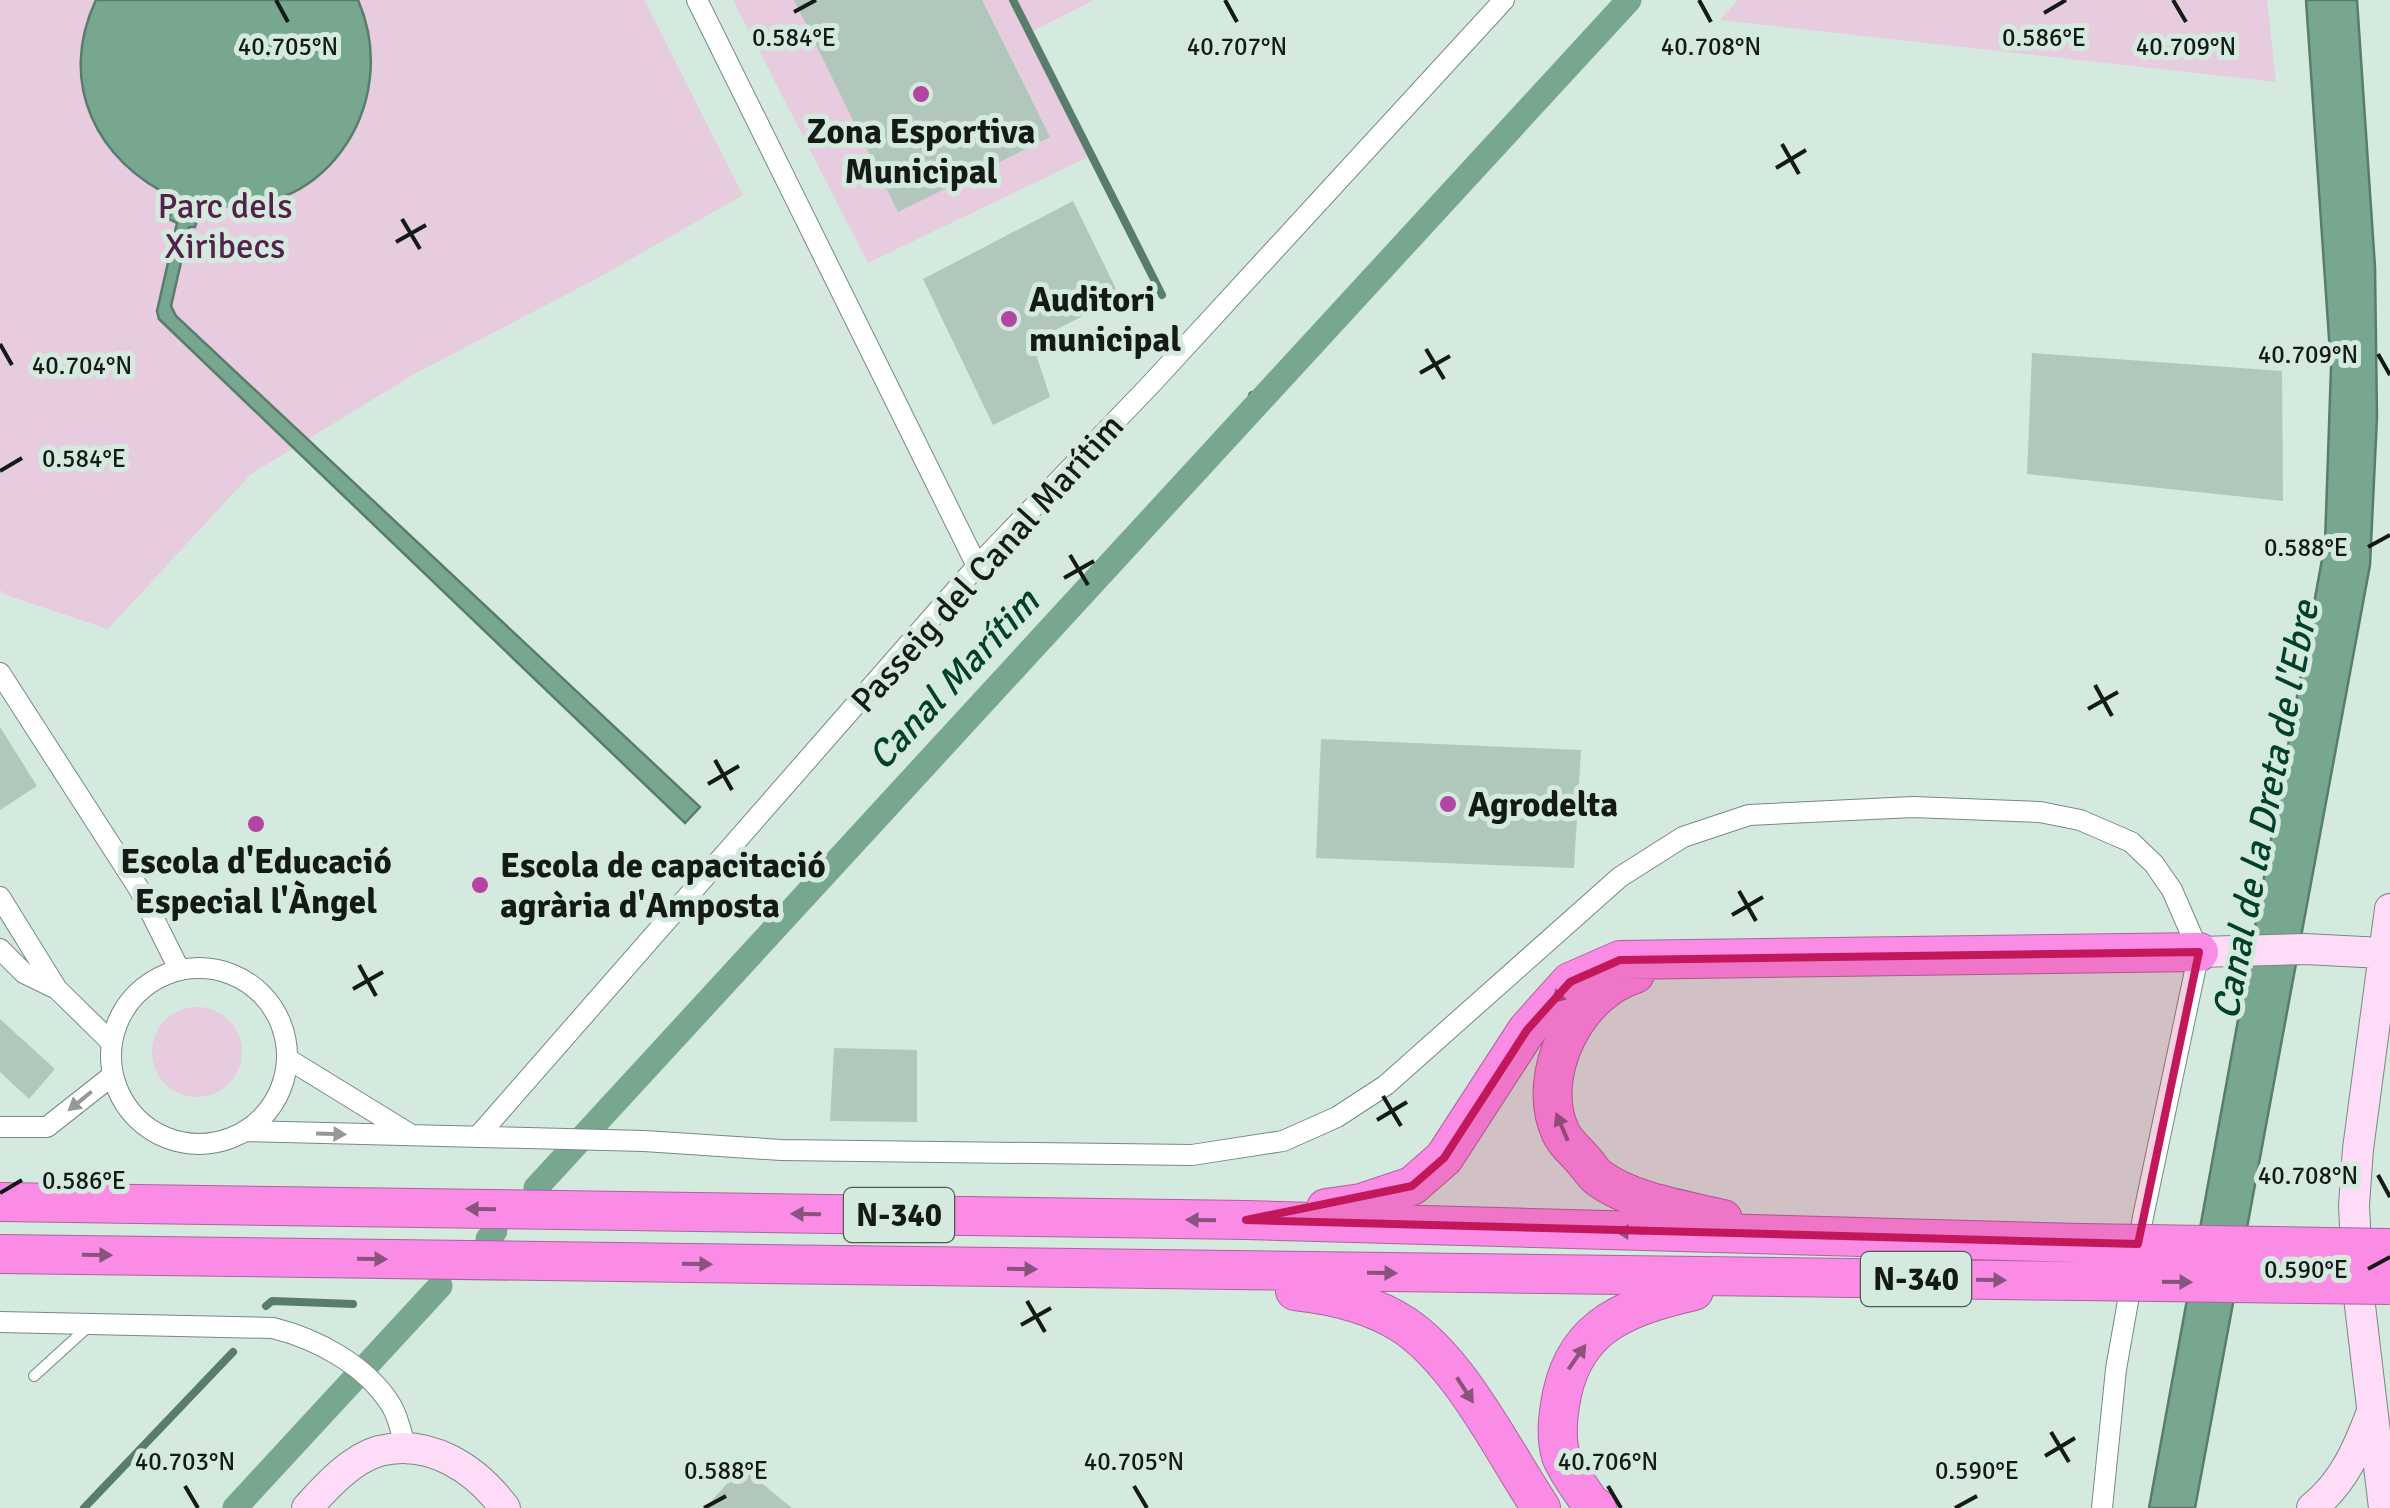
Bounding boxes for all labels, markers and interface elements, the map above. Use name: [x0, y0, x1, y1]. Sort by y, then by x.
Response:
text: 0.584°E: [752, 22, 836, 53]
text: 0.586°E: [2002, 22, 2086, 53]
text: 40.705°N: [238, 31, 338, 62]
text: 40.707°N: [1187, 31, 1287, 62]
text: 40.708°N: [1661, 31, 1761, 62]
text: 40.709°N: [2136, 31, 2236, 62]
marker: Zona Esportiva Municipal: [910, 83, 932, 105]
place label: Zona Esportiva Municipal: [807, 110, 1035, 193]
park label: Parc dels Xiribecs: [158, 185, 292, 268]
place label: Auditori municipal: [1029, 278, 1181, 361]
marker: Auditori municipal: [998, 308, 1020, 330]
text: 40.709°N: [2258, 339, 2358, 370]
text: 40.704°N: [32, 350, 132, 381]
street label: Passeig del Canal Marítim: [842, 405, 1132, 721]
text: 0.584°E: [42, 443, 126, 474]
text: 0.588°E: [2264, 532, 2348, 563]
water label: Canal Marítim: [858, 579, 1048, 779]
water label: Canal de la Dreta de l'Ebre: [2202, 595, 2329, 1023]
place label: Agrodelta: [1468, 783, 1618, 826]
marker: Agrodelta: [1437, 793, 1459, 815]
marker: Escola d'Educació Especial l'Àngel: [245, 813, 267, 835]
place label: Escola d'Educació Especial l'Àngel: [120, 840, 392, 923]
place label: Escola de capacitació agrària d'Amposta: [500, 844, 826, 927]
marker: Escola de capacitació agrària d'Amposta: [469, 874, 491, 896]
one-way arrow: [1552, 980, 1576, 1003]
one-way arrow: [68, 1090, 93, 1111]
one-way arrow: [1554, 1112, 1570, 1142]
one-way arrow: [315, 1126, 347, 1142]
text: 40.708°N: [2258, 1160, 2358, 1191]
text: 0.586°E: [42, 1165, 126, 1196]
road number: N-340: [844, 1188, 954, 1242]
one-way arrow: [465, 1201, 497, 1217]
one-way arrow: [790, 1206, 822, 1222]
one-way arrow: [1185, 1212, 1217, 1228]
one-way arrow: [1614, 1224, 1646, 1240]
one-way arrow: [82, 1247, 114, 1263]
one-way arrow: [357, 1252, 389, 1268]
road number: N-340: [1861, 1252, 1971, 1306]
text: 0.590°E: [2264, 1254, 2348, 1285]
one-way arrow: [682, 1256, 714, 1272]
one-way arrow: [1007, 1261, 1039, 1277]
one-way arrow: [1367, 1265, 1399, 1281]
one-way arrow: [1975, 1272, 2007, 1288]
one-way arrow: [2161, 1275, 2193, 1291]
one-way arrow: [1567, 1344, 1586, 1370]
one-way arrow: [1455, 1376, 1473, 1404]
text: 40.703°N: [135, 1446, 235, 1477]
text: 40.705°N: [1084, 1446, 1184, 1477]
text: 40.706°N: [1558, 1446, 1658, 1477]
text: 0.588°E: [684, 1455, 768, 1486]
text: 0.590°E: [1935, 1455, 2019, 1486]

